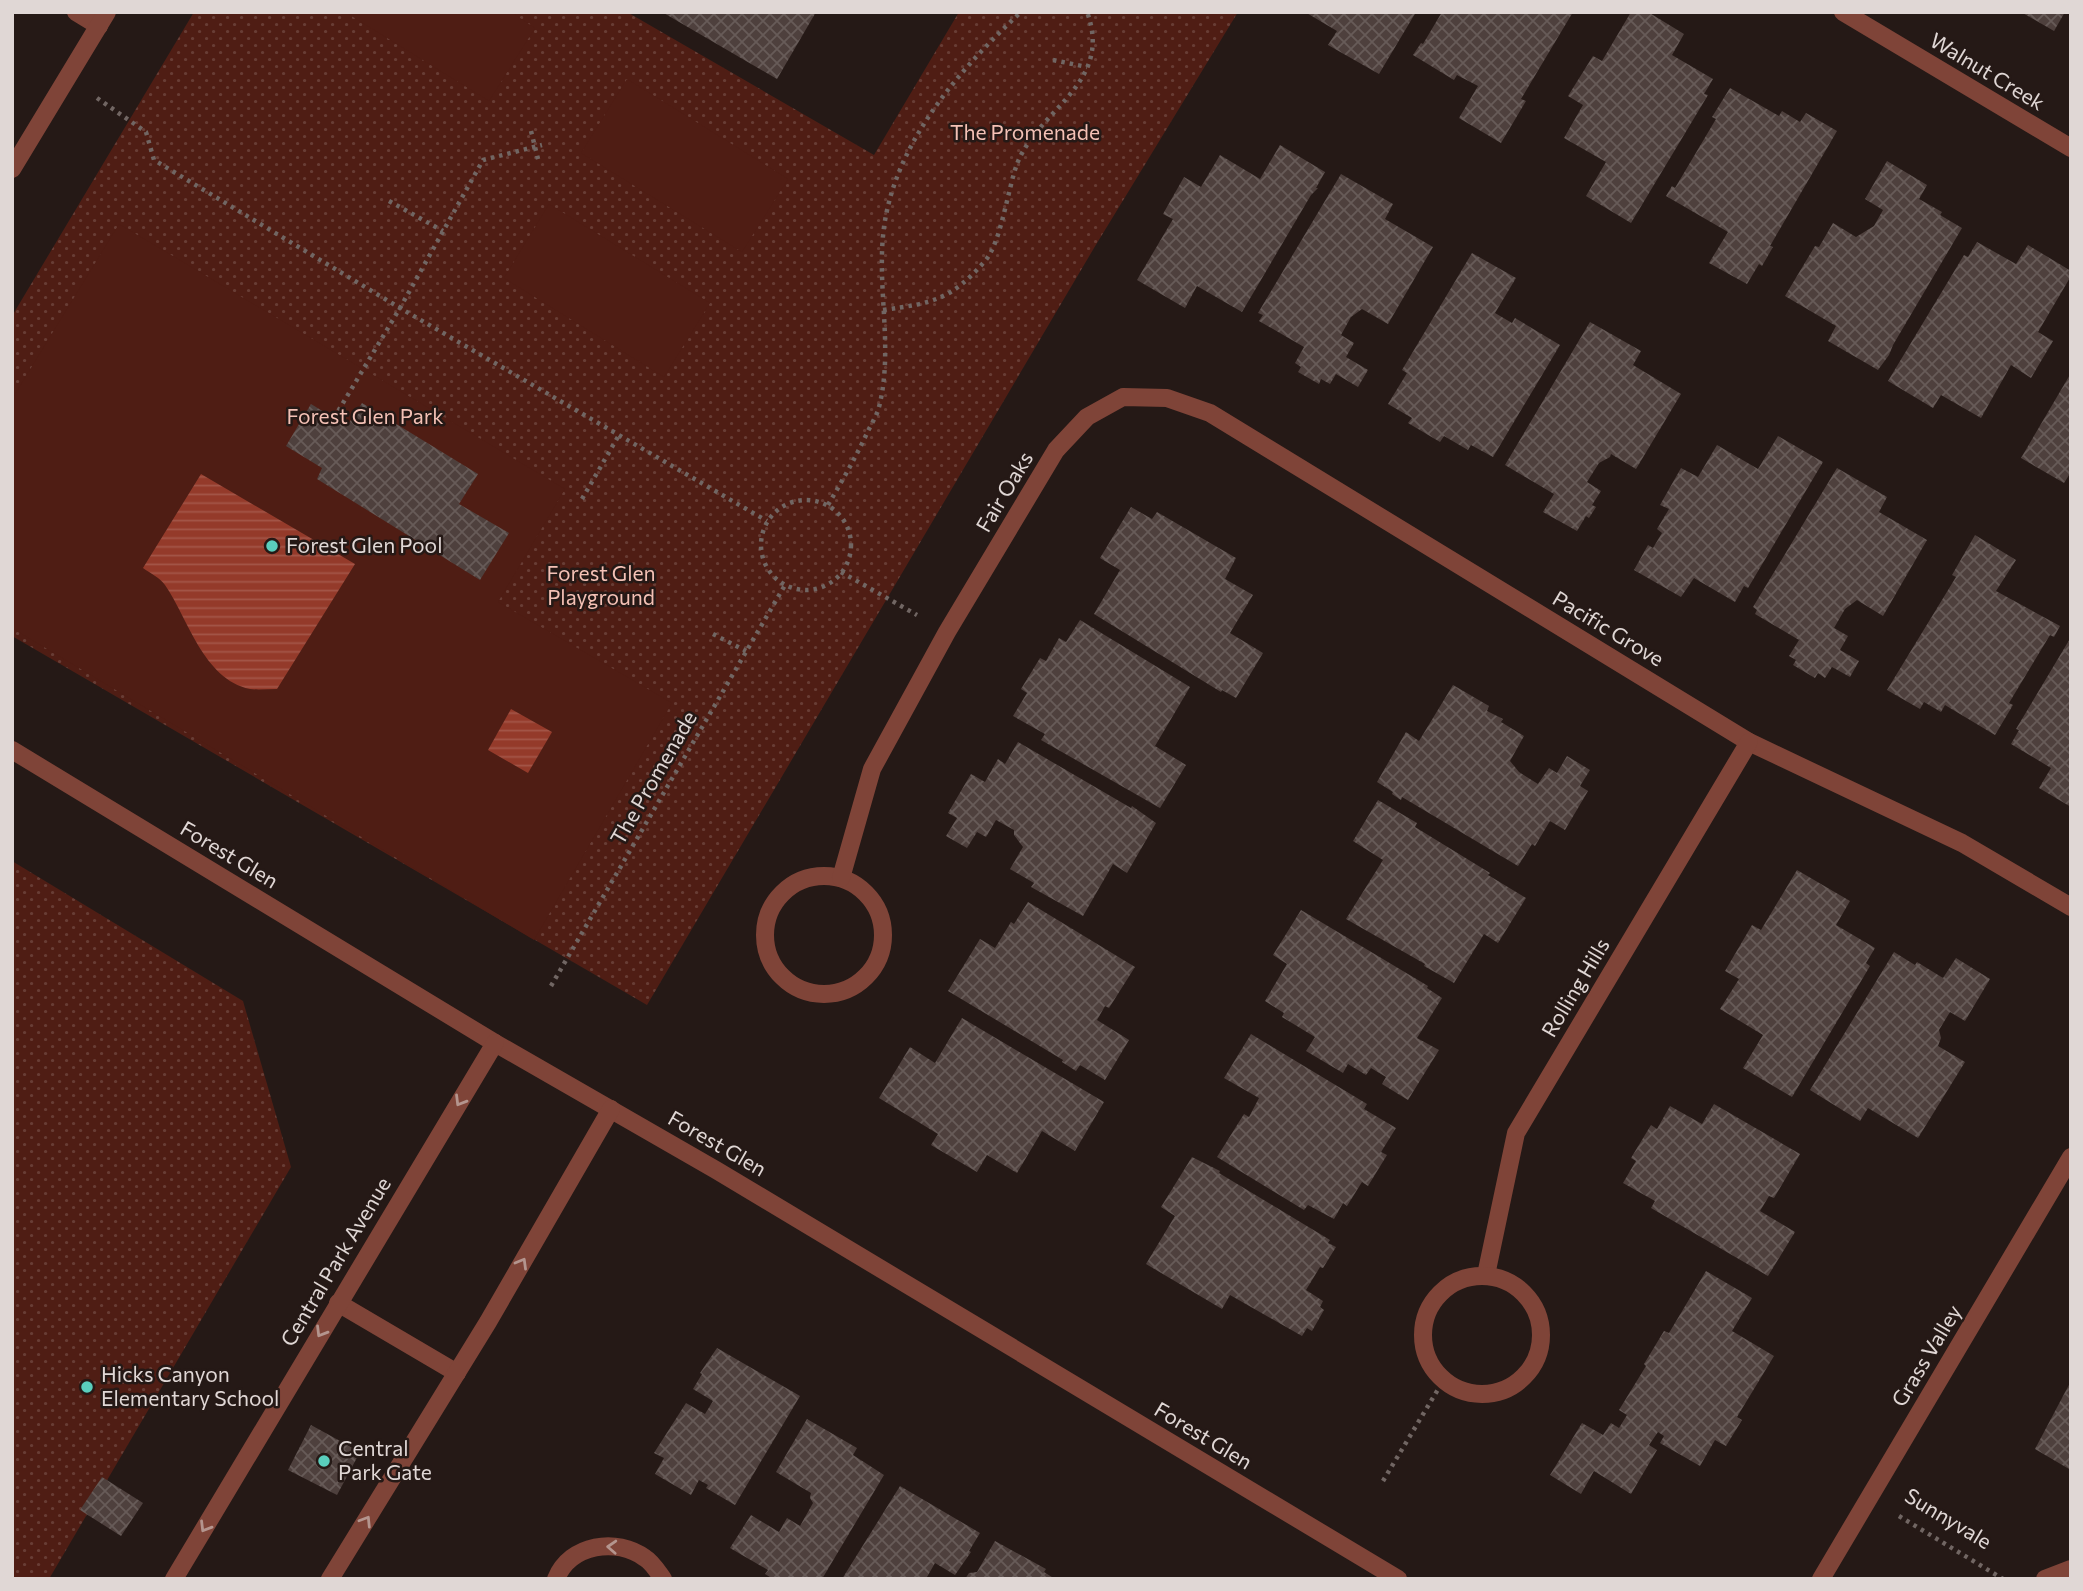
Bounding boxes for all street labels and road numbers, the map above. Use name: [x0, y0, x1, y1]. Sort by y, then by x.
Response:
street label: Walnut Creek: [1926, 27, 2049, 115]
street label: Fair Oaks: [970, 446, 1037, 536]
street label: Pacific Grove: [1549, 585, 1669, 671]
street label: The Promenade: [604, 706, 701, 848]
street label: Forest Glen: [177, 815, 283, 893]
street label: Rolling Hills: [1535, 933, 1614, 1041]
street label: Forest Glen: [664, 1105, 771, 1181]
street label: Central Park Avenue: [274, 1172, 395, 1350]
street label: Grass Valley: [1886, 1300, 1966, 1411]
street label: Forest Glen: [1151, 1396, 1257, 1474]
street label: Sunnyvale: [1901, 1482, 1997, 1553]

